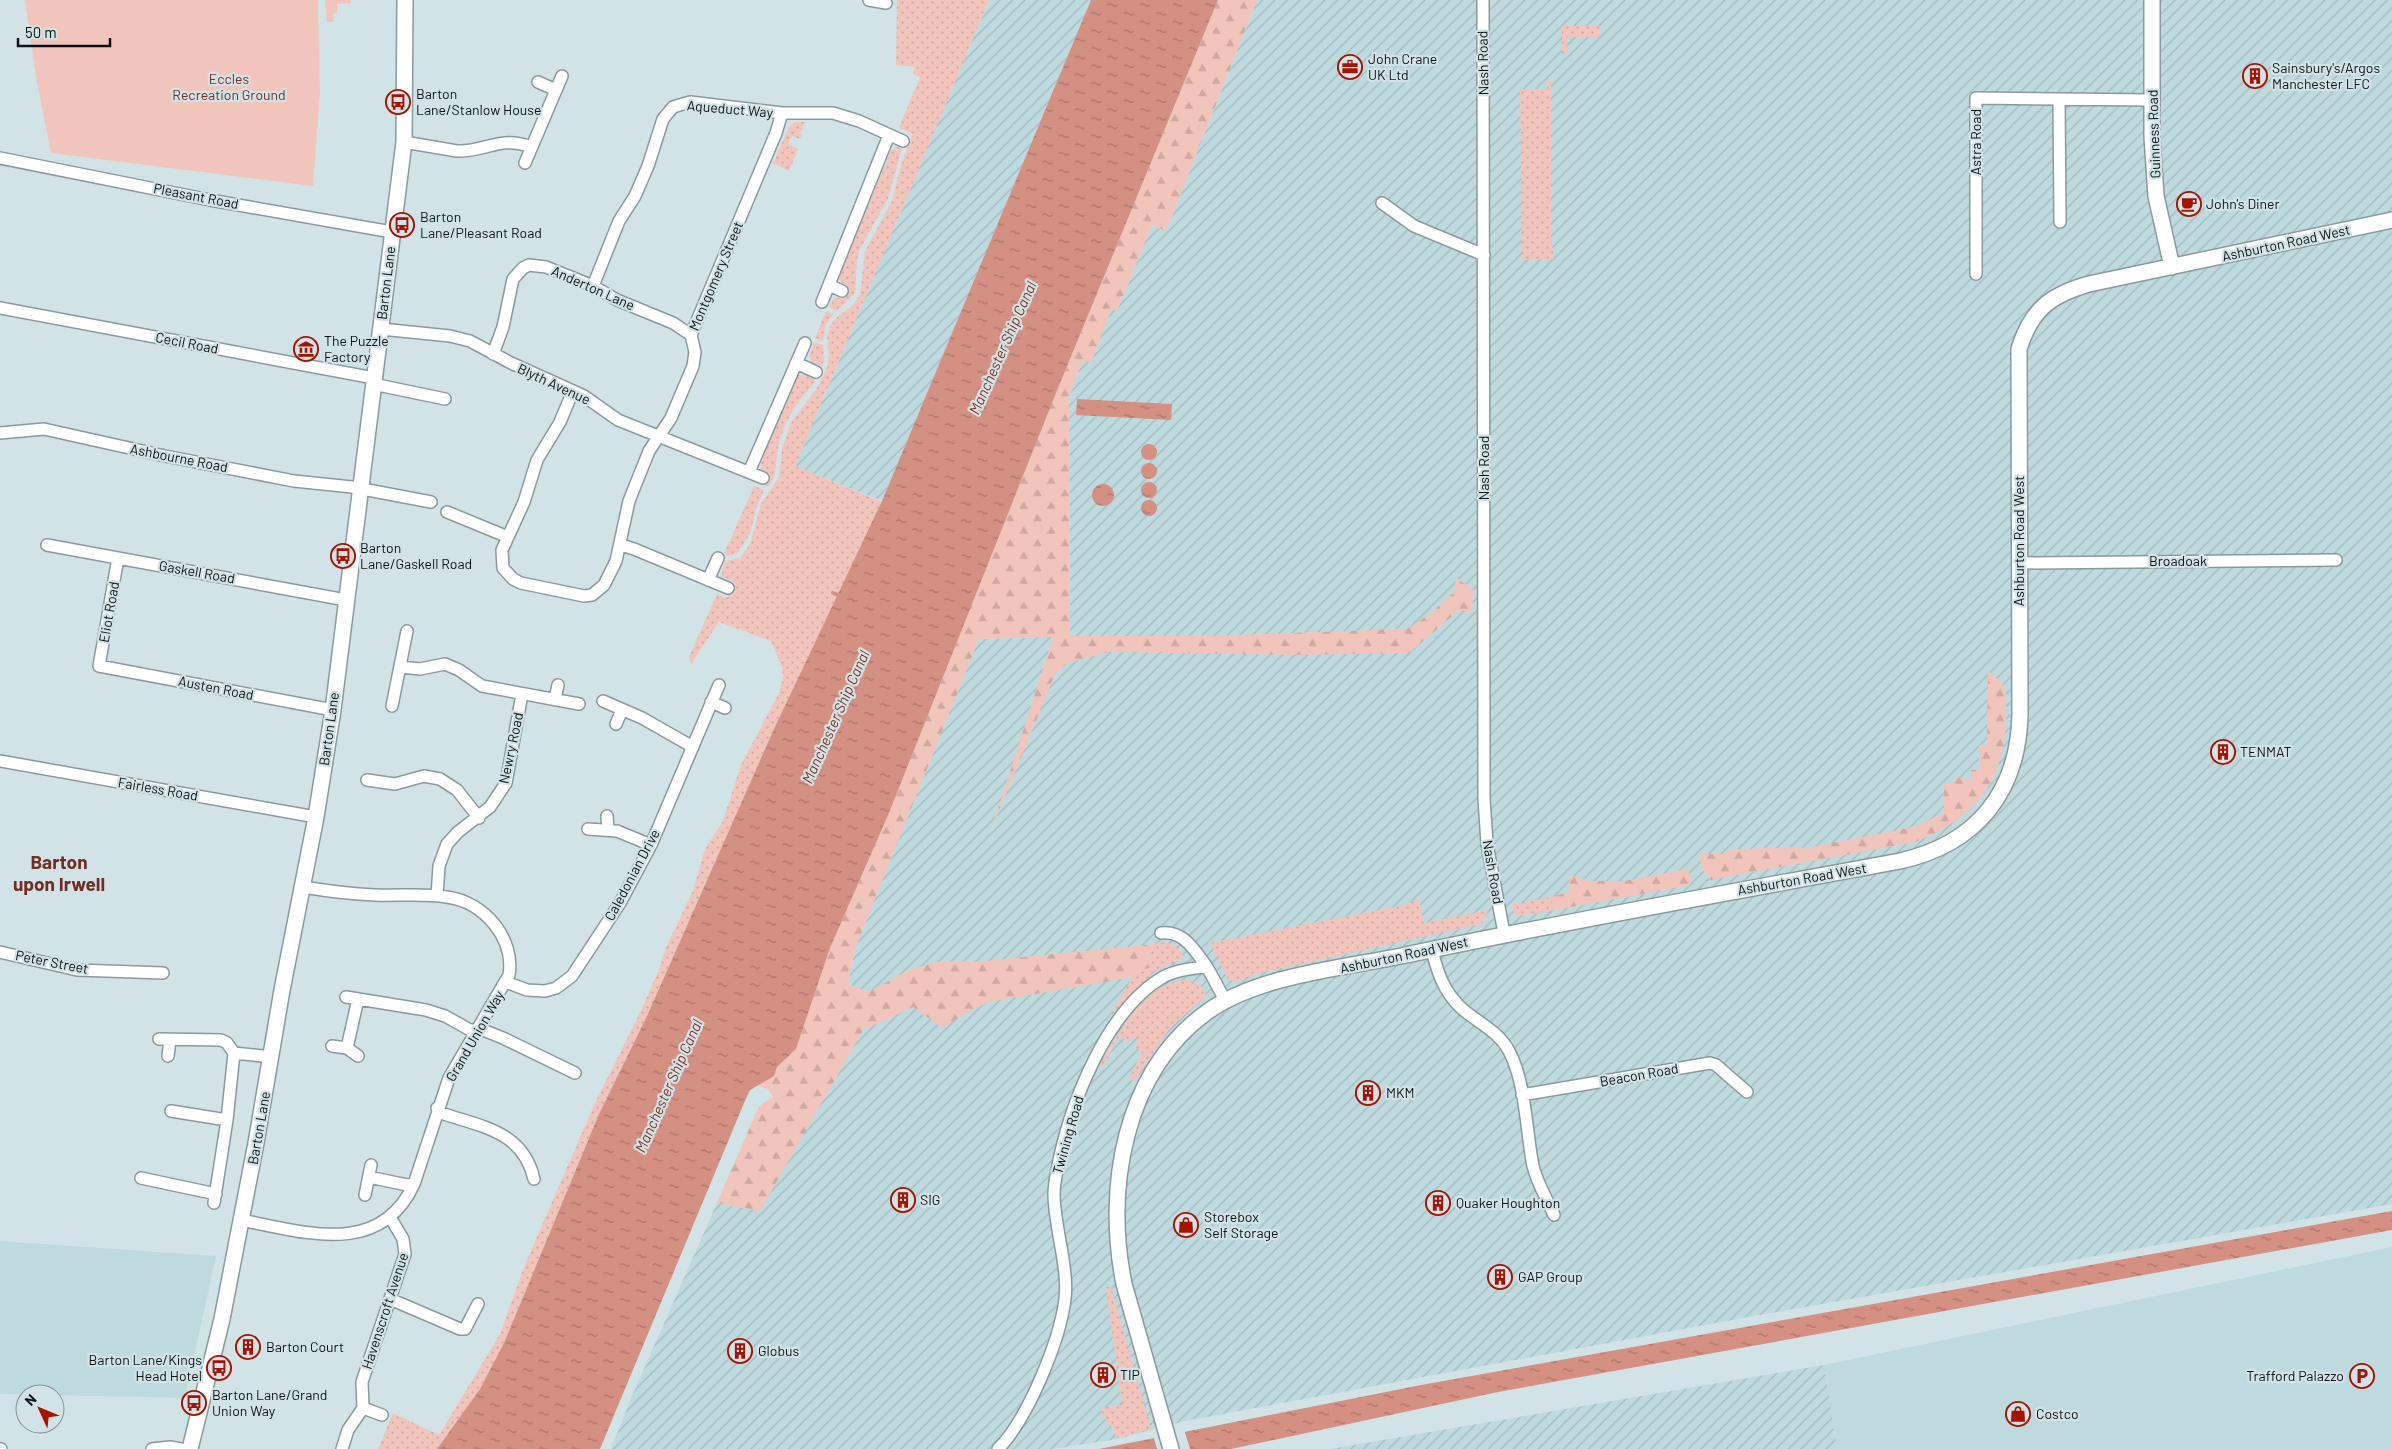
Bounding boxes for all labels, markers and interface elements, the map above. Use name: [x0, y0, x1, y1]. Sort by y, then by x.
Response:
scale bar: [18, 15, 110, 47]
text: 50 m: [25, 23, 57, 41]
street label: Nash Road: [1473, 31, 1492, 95]
place label: John Crane UK Ltd: [1368, 50, 1437, 83]
office icon: John Crane UK Ltd: [1337, 54, 1363, 80]
place label: Sainsbury's/Argos Manchester LFC: [2272, 59, 2380, 92]
building icon: Sainsbury's/Argos Manchester LFC: [2242, 63, 2268, 89]
park label: Eccles Recreation Ground: [172, 70, 286, 103]
place label: Barton Lane/Stanlow House: [416, 85, 542, 118]
bus stop icon: Barton Lane/Stanlow House: [385, 89, 411, 115]
street label: Guinness Road: [2143, 89, 2164, 179]
street label: Aqueduct Way: [686, 96, 774, 121]
street label: Astra Road: [1967, 109, 1984, 175]
street label: Pleasant Road: [152, 179, 240, 212]
cafe icon: John's Diner: [2176, 191, 2202, 217]
place label: John's Diner: [2206, 195, 2280, 212]
place label: Barton Lane/Pleasant Road: [420, 208, 542, 241]
bus stop icon: Barton Lane/Pleasant Road: [389, 212, 415, 238]
street label: Montgomery Street: [685, 219, 746, 333]
street label: Ashburton Road West: [2220, 221, 2352, 264]
street label: Barton Lane: [373, 245, 398, 321]
street label: Anderton Lane: [549, 262, 637, 313]
water label: Manchester Ship Canal: [965, 278, 1040, 417]
street label: Cecil Road: [154, 328, 220, 357]
place label: The Puzzle Factory: [324, 332, 389, 365]
museum icon: The Puzzle Factory: [293, 336, 319, 362]
street label: Blyth Avenue: [515, 359, 593, 408]
street label: Nash Road: [1475, 436, 1492, 500]
street label: Ashbourne Road: [129, 440, 229, 475]
street label: Ashburton Road West: [2010, 476, 2027, 606]
place label: Barton Lane/Gaskell Road: [360, 539, 472, 572]
bus stop icon: Barton Lane/Gaskell Road: [330, 543, 356, 569]
street label: Broadoak: [2149, 552, 2207, 569]
street label: Gaskell Road: [158, 556, 236, 587]
street label: Eliot Road: [95, 580, 122, 644]
water label: Manchester Ship Canal: [798, 647, 873, 786]
street label: Austen Road: [177, 672, 255, 703]
street label: Barton Lane: [315, 691, 342, 767]
street label: Newry Road: [495, 711, 526, 785]
building icon: TENMAT: [2210, 739, 2236, 765]
place label: TENMAT: [2240, 743, 2291, 760]
street label: Fairless Road: [117, 773, 199, 804]
street label: Caledonian Drive: [600, 826, 663, 923]
street label: Nash Road: [1480, 839, 1507, 905]
district label: Barton upon Irwell: [13, 850, 105, 895]
street label: Ashburton Road West: [1736, 859, 1868, 898]
street label: Ashburton Road West: [1338, 933, 1470, 976]
street label: Peter Street: [14, 946, 90, 977]
street label: Grand Union Way: [442, 987, 508, 1084]
water label: Manchester Ship Canal: [631, 1016, 706, 1155]
street label: Beacon Road: [1598, 1059, 1680, 1090]
building icon: MKM: [1355, 1080, 1381, 1106]
place label: MKM: [1386, 1084, 1415, 1101]
street label: Barton Lane: [244, 1090, 273, 1166]
street label: Twining Road: [1048, 1094, 1087, 1176]
building icon: SIG: [890, 1187, 916, 1213]
building icon: Quaker Houghton: [1425, 1190, 1451, 1216]
place label: SIG: [920, 1191, 940, 1208]
place label: Quaker Houghton: [1456, 1194, 1560, 1211]
place label: Storebox Self Storage: [1204, 1208, 1279, 1241]
shop icon: Storebox Self Storage: [1173, 1212, 1199, 1238]
street label: Havenscroft Avenue: [358, 1250, 411, 1371]
building icon: GAP Group: [1487, 1264, 1513, 1290]
place label: GAP Group: [1518, 1268, 1583, 1285]
building icon: Barton Court: [235, 1334, 261, 1360]
place label: Barton Court: [266, 1338, 344, 1355]
building icon: Globus: [727, 1338, 753, 1364]
place label: Globus: [758, 1342, 800, 1359]
place label: Barton Lane/Kings Head Hotel: [89, 1351, 202, 1384]
bus stop icon: Barton Lane/Kings Head Hotel: [206, 1355, 232, 1381]
building icon: TIP: [1090, 1362, 1116, 1388]
parking icon: Trafford Palazzo: [2349, 1363, 2375, 1389]
place label: TIP: [1120, 1366, 1140, 1383]
place label: Trafford Palazzo: [2246, 1367, 2344, 1384]
north arrow: [15, 1384, 65, 1434]
place label: Barton Lane/Grand Union Way: [212, 1386, 327, 1419]
text: N: [21, 1390, 40, 1409]
bus stop icon: Barton Lane/Grand Union Way: [181, 1390, 207, 1416]
shop icon: Costco: [2005, 1401, 2031, 1427]
place label: Costco: [2036, 1405, 2079, 1422]

